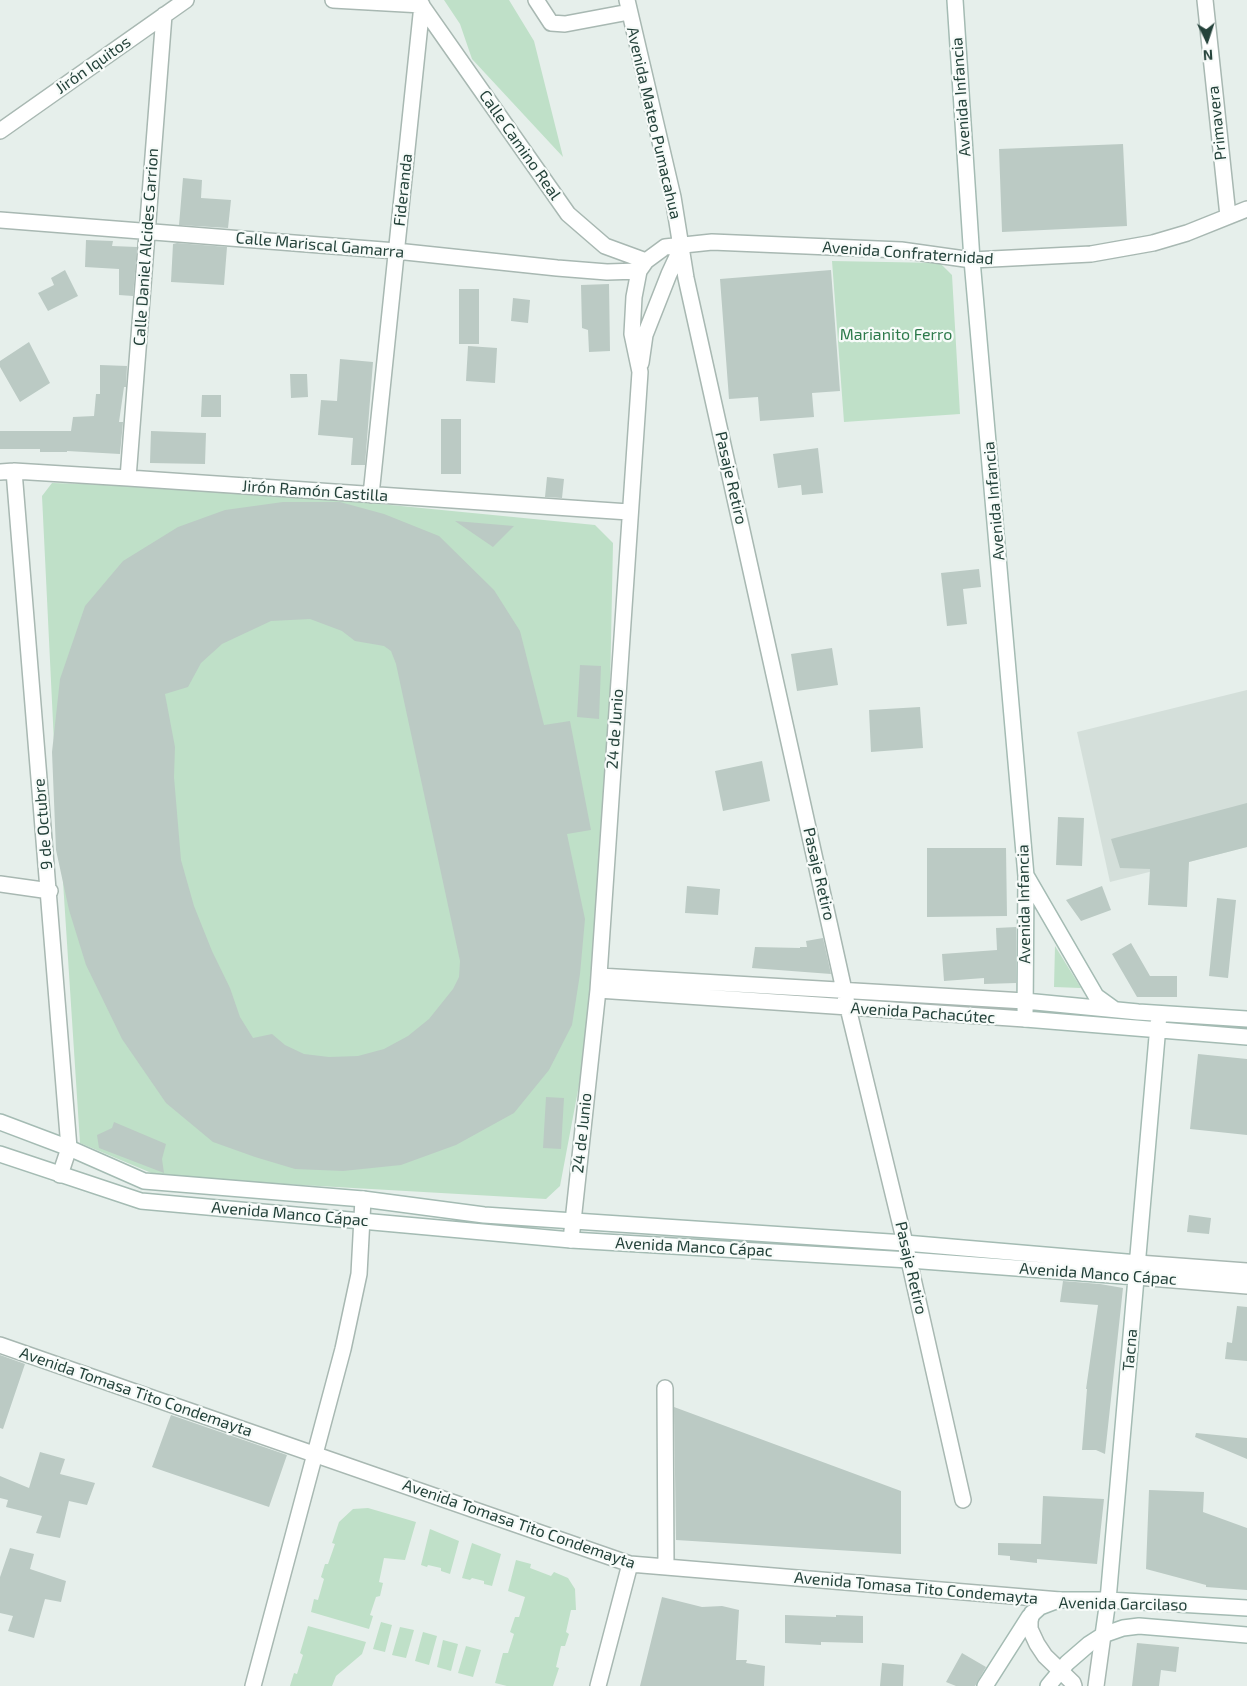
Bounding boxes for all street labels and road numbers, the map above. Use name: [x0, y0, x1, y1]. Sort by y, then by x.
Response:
street label: Avenida Mateo Pumacahua: [623, 25, 685, 221]
street label: Jirón Iquitos: [52, 32, 134, 98]
street label: Avenida Infancia: [947, 37, 975, 157]
street label: Primavera: [1204, 85, 1230, 161]
street label: Calle Camino Real: [475, 87, 565, 203]
street label: Calle Daniel Alcides Carrion: [130, 147, 162, 347]
street label: Fideranda: [390, 153, 416, 227]
street label: Calle Mariscal Gamarra: [235, 228, 405, 262]
street label: Avenida Confraternidad: [822, 237, 994, 269]
street label: Pasaje Retiro: [711, 430, 751, 526]
street label: Avenida Infancia: [979, 441, 1009, 561]
street label: Jirón Ramón Castilla: [241, 476, 389, 506]
street label: 24 de Junio: [603, 688, 627, 770]
street label: 9 de Octubre: [29, 777, 57, 871]
street label: Pasaje Retiro: [799, 826, 839, 922]
street label: Avenida Infancia: [1013, 844, 1035, 964]
street label: Avenida Pachacútec: [850, 998, 996, 1028]
street label: 24 de Junio: [568, 1092, 596, 1174]
street label: Avenida Manco Cápac: [211, 1198, 369, 1230]
street label: Pasaje Retiro: [891, 1220, 931, 1316]
street label: Avenida Manco Cápac: [615, 1233, 773, 1261]
street label: Avenida Manco Cápac: [1019, 1259, 1177, 1289]
street label: Tacna: [1119, 1328, 1141, 1372]
street label: Avenida Tomasa Tito Condemayta: [17, 1343, 255, 1441]
street label: Avenida Tomasa Tito Condemayta: [400, 1475, 638, 1573]
street label: Avenida Tomasa Tito Condemayta: [793, 1568, 1039, 1608]
street label: Avenida Garcilaso: [1058, 1593, 1188, 1615]

